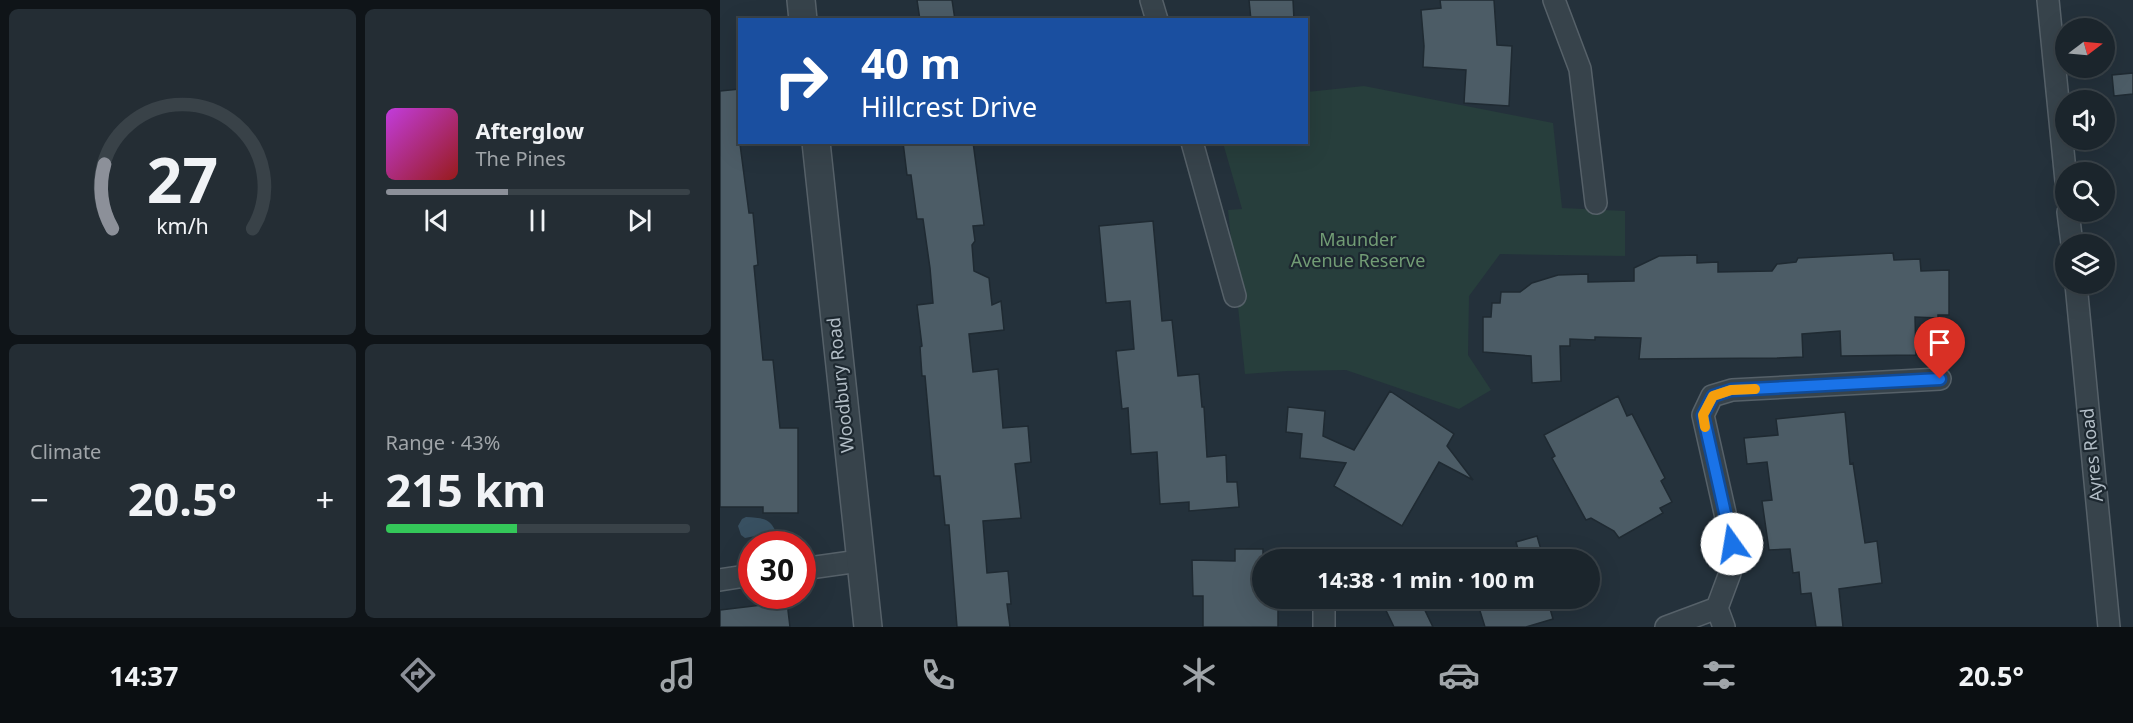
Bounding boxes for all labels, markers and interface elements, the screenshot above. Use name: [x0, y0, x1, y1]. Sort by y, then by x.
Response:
north arrow: [2055, 18, 2115, 78]
map controls: [2055, 18, 2115, 294]
text: 40 m: [861, 34, 961, 91]
icon: right: [762, 42, 840, 120]
text: Hillcrest Drive: [861, 88, 1037, 125]
button: sound: [2055, 90, 2115, 150]
text: Afterglow: [476, 115, 584, 145]
text: 27: [147, 136, 218, 221]
text: The Pines: [476, 145, 566, 172]
button: search: [2055, 162, 2115, 222]
icon: previous: [420, 204, 453, 237]
icon: pause: [521, 204, 554, 237]
icon: next: [623, 204, 656, 237]
text: km/h: [156, 212, 209, 241]
park label: Maunder Avenue Reserve: [1291, 227, 1425, 272]
button: layers: [2055, 234, 2115, 294]
street label: Woodbury Road: [821, 316, 859, 454]
pin: [1914, 317, 1965, 379]
icon: arrive: [1923, 326, 1956, 359]
street label: Ayres Road: [2074, 407, 2108, 503]
text: Range · 43%: [386, 429, 500, 456]
text: Climate: [30, 438, 101, 465]
text: 215 km: [386, 459, 546, 520]
text: 20.5°: [128, 468, 237, 529]
text: −: [30, 477, 49, 522]
text: +: [316, 477, 334, 522]
position arrow: [1700, 512, 1764, 576]
speed limit sign: 30: [738, 531, 816, 609]
text: 14:38 · 1 min · 100 m: [1317, 564, 1535, 594]
icon: directions: [397, 654, 439, 696]
icon: music: [657, 654, 699, 696]
icon: phone: [917, 654, 959, 696]
icon: climate: [1178, 654, 1220, 696]
icon: car: [1438, 654, 1480, 696]
icon: filters: [1698, 654, 1740, 696]
text: 14:37: [109, 657, 179, 694]
text: 20.5°: [1958, 657, 2024, 694]

